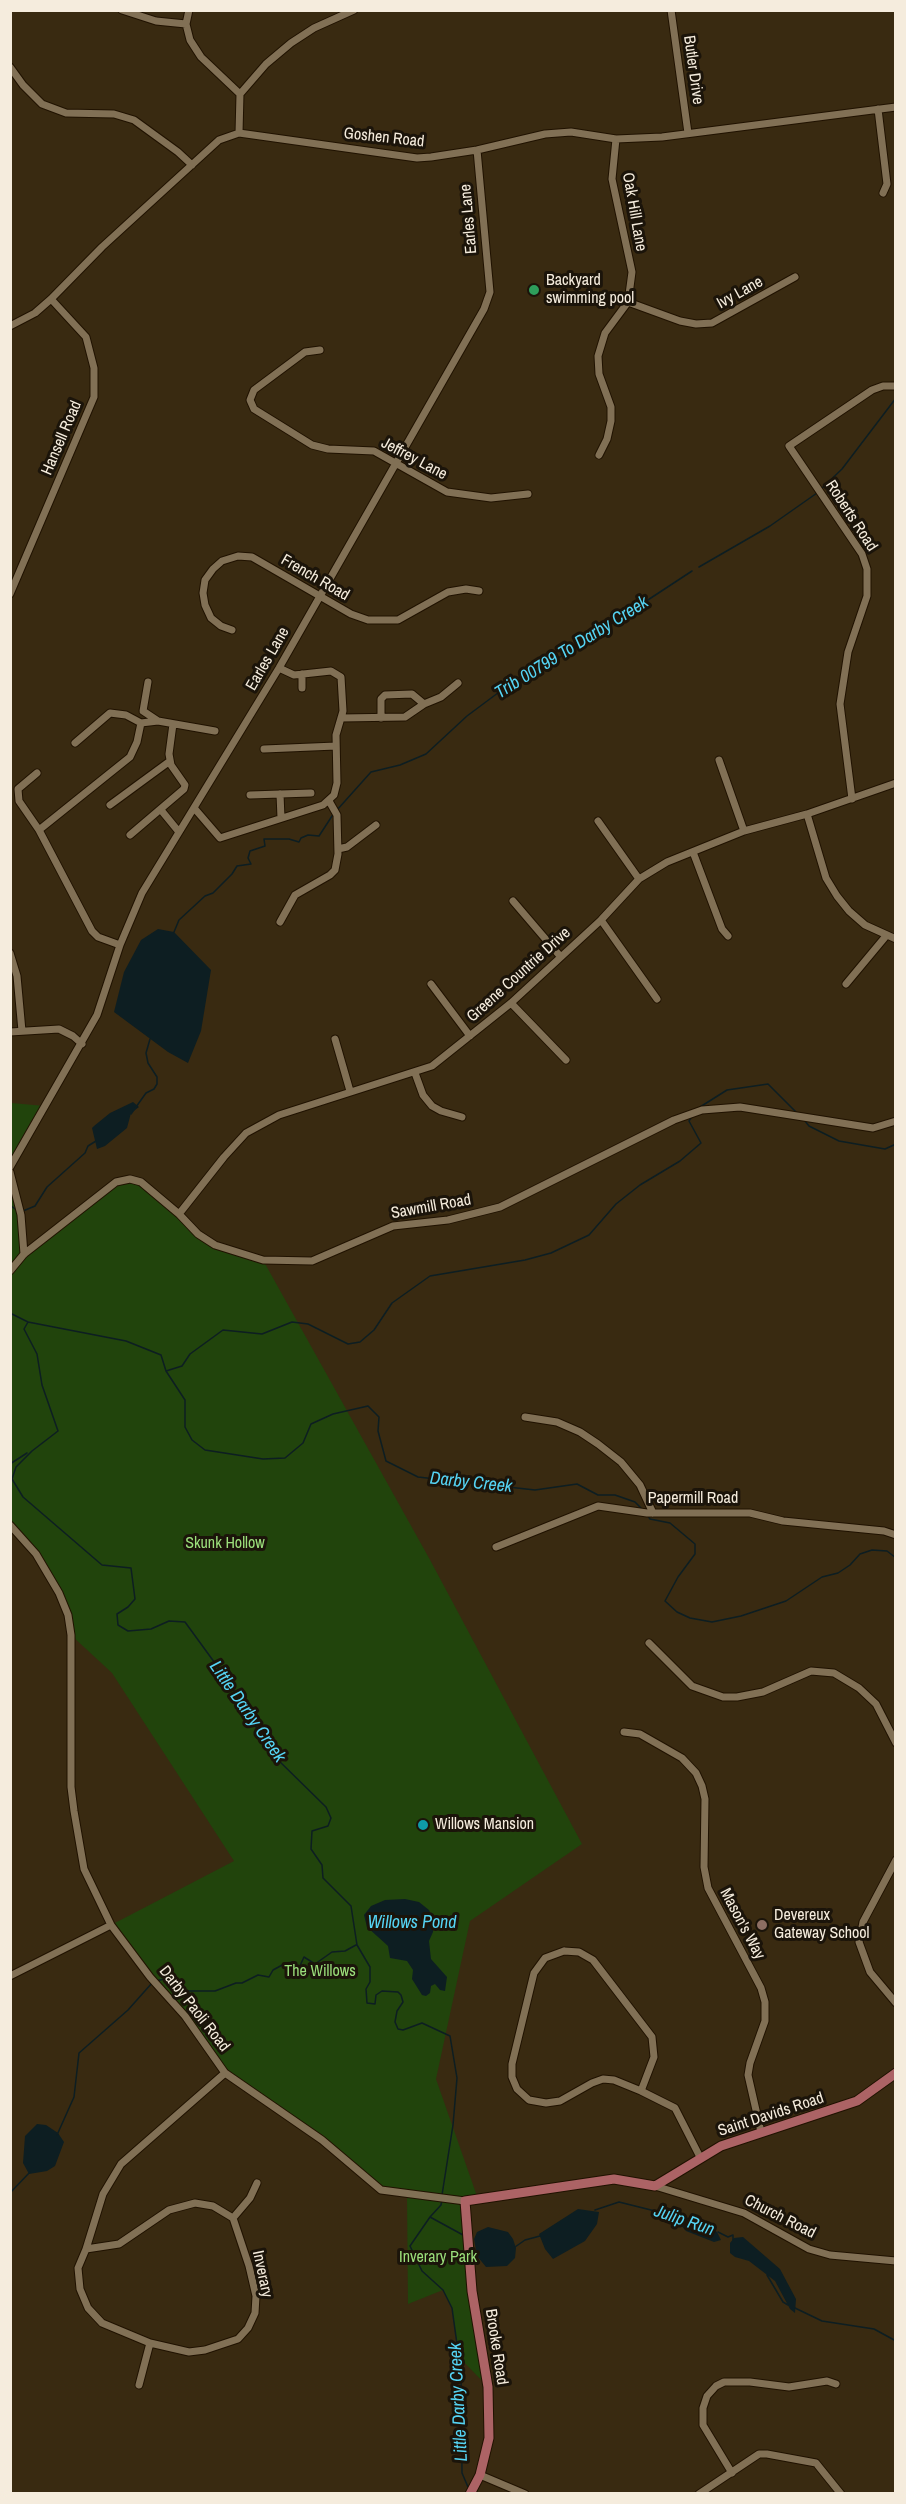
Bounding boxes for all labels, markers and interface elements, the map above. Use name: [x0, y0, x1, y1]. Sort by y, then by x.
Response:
street label: Butler Drive: [679, 34, 707, 106]
street label: Goshen Road: [343, 124, 425, 152]
street label: Oak Hill Lane: [618, 171, 650, 253]
street label: Earles Lane: [456, 183, 482, 255]
place label: Backyard swimming pool: [546, 271, 634, 309]
street label: Ivy Lane: [714, 273, 766, 313]
marker: Backyard swimming pool: [527, 283, 541, 297]
street label: Hansell Road: [38, 398, 86, 478]
street label: Jeffrey Lane: [378, 434, 450, 484]
street label: Roberts Road: [821, 477, 881, 555]
street label: French Road: [277, 551, 353, 605]
water label: Trib 00799 To Darby Creek: [491, 592, 653, 704]
street label: Earles Lane: [242, 624, 294, 694]
street label: Greene Countrie Drive: [463, 923, 575, 1027]
street label: Sawmill Road: [389, 1191, 473, 1223]
water label: Darby Creek: [429, 1468, 513, 1498]
street label: Papermill Road: [648, 1489, 738, 1509]
park label: Skunk Hollow: [185, 1534, 265, 1554]
water label: Little Darby Creek: [204, 1657, 290, 1767]
place label: Willows Mansion: [435, 1815, 534, 1835]
marker: Willows Mansion: [416, 1818, 430, 1832]
street label: Mason's Way: [715, 1885, 769, 1963]
place label: Devereux Gateway School: [774, 1906, 870, 1944]
water label: Willows Pond: [367, 1912, 457, 1934]
marker: Devereux Gateway School: [755, 1918, 769, 1932]
street label: Darby Paoli Road: [155, 1962, 233, 2056]
park label: The Willows: [284, 1962, 356, 1982]
street label: Saint Davids Road: [716, 2089, 826, 2141]
street label: Church Road: [741, 2191, 819, 2243]
water label: Julip Run: [651, 2201, 717, 2241]
park label: Inverary Park: [399, 2248, 477, 2268]
street label: Inverary: [248, 2249, 276, 2299]
street label: Brooke Road: [481, 2308, 511, 2386]
water label: Little Darby Creek: [445, 2342, 473, 2462]

